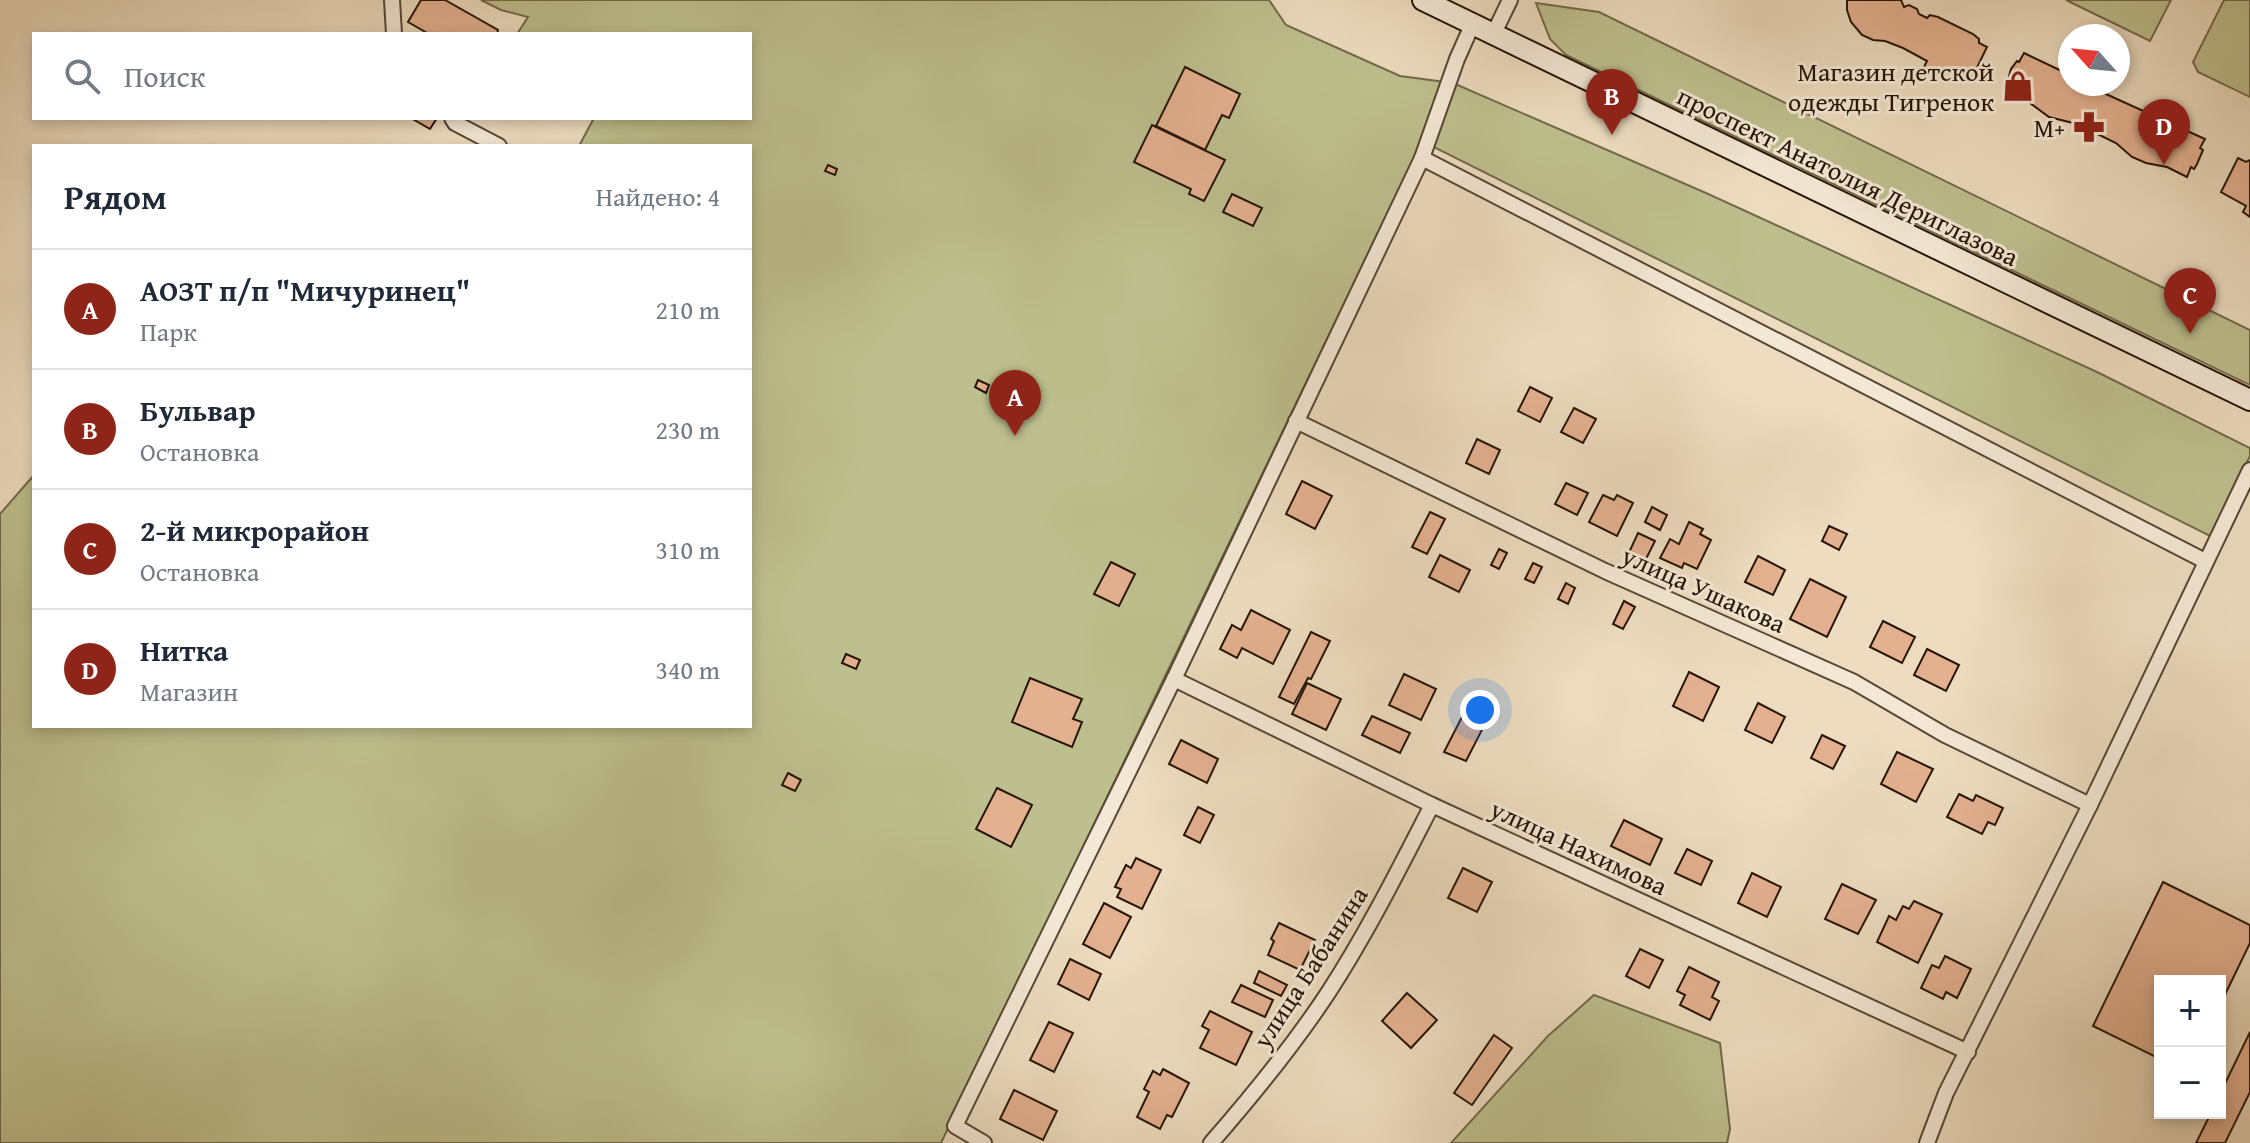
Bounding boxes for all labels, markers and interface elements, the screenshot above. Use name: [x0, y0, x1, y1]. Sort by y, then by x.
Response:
north arrow: [2058, 24, 2130, 96]
search box: [32, 32, 752, 120]
place label: Магазин детской одежды Тигренок: [1788, 52, 1994, 121]
icon: search: [60, 54, 104, 98]
text: Поиск: [124, 54, 206, 98]
pin: B: [1586, 69, 1638, 135]
shop icon: Магазин детской одежды Тигренок: [2001, 69, 2035, 103]
street label: проспект Анатолия Дериглазова: [1671, 76, 2026, 276]
pin: D: [2138, 99, 2190, 165]
place label: М+: [2034, 108, 2065, 147]
pharmacy icon: М+: [2072, 110, 2106, 144]
text: Рядом: [64, 172, 167, 221]
text: Найдено: 4: [596, 177, 720, 216]
text: АОЗТ п/п "Мичуринец": [140, 268, 470, 312]
pin: C: [2164, 268, 2216, 334]
text: A: [82, 290, 98, 329]
text: 210 m: [655, 290, 720, 329]
text: Парк: [140, 312, 197, 351]
pin: A: [989, 370, 1041, 436]
text: Бульвар: [140, 388, 256, 432]
text: B: [82, 410, 98, 449]
text: 230 m: [655, 410, 720, 449]
text: Остановка: [140, 432, 259, 471]
text: 2-й микрорайон: [140, 508, 369, 552]
text: C: [83, 530, 97, 569]
text: 310 m: [655, 530, 720, 569]
street label: улица Ушакова: [1615, 535, 1793, 643]
text: Остановка: [140, 552, 259, 591]
text: Нитка: [140, 628, 228, 672]
text: D: [82, 650, 98, 689]
text: 340 m: [655, 650, 720, 689]
text: Магазин: [140, 672, 238, 711]
your location: [1460, 690, 1500, 730]
street label: улица Нахимова: [1483, 789, 1674, 905]
street label: улица Бабанина: [1242, 878, 1378, 1057]
map controls: [2154, 975, 2226, 1119]
button: +: [2154, 975, 2226, 1047]
button: −: [2154, 1047, 2226, 1119]

